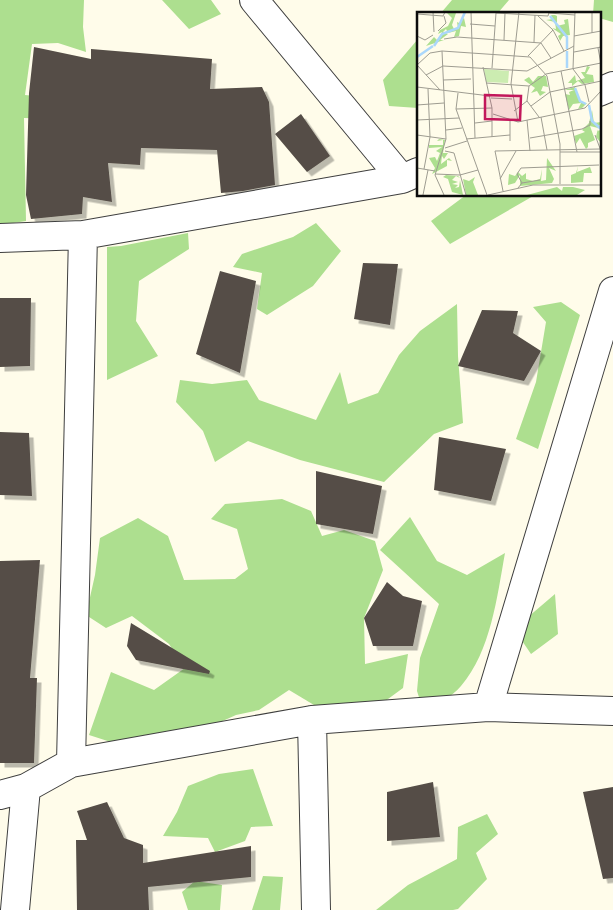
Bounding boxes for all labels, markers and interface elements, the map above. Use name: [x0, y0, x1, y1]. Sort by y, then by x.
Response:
inset map: [417, 12, 600, 196]

